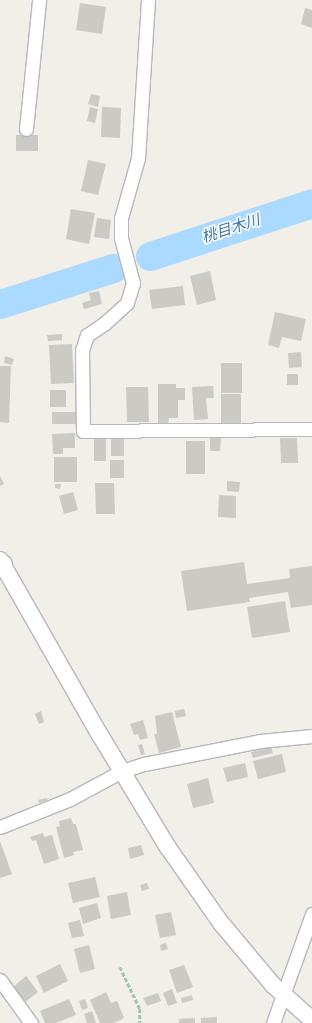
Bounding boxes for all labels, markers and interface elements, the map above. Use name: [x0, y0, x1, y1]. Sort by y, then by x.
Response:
water label: 桃目木川: [200, 211, 262, 247]

